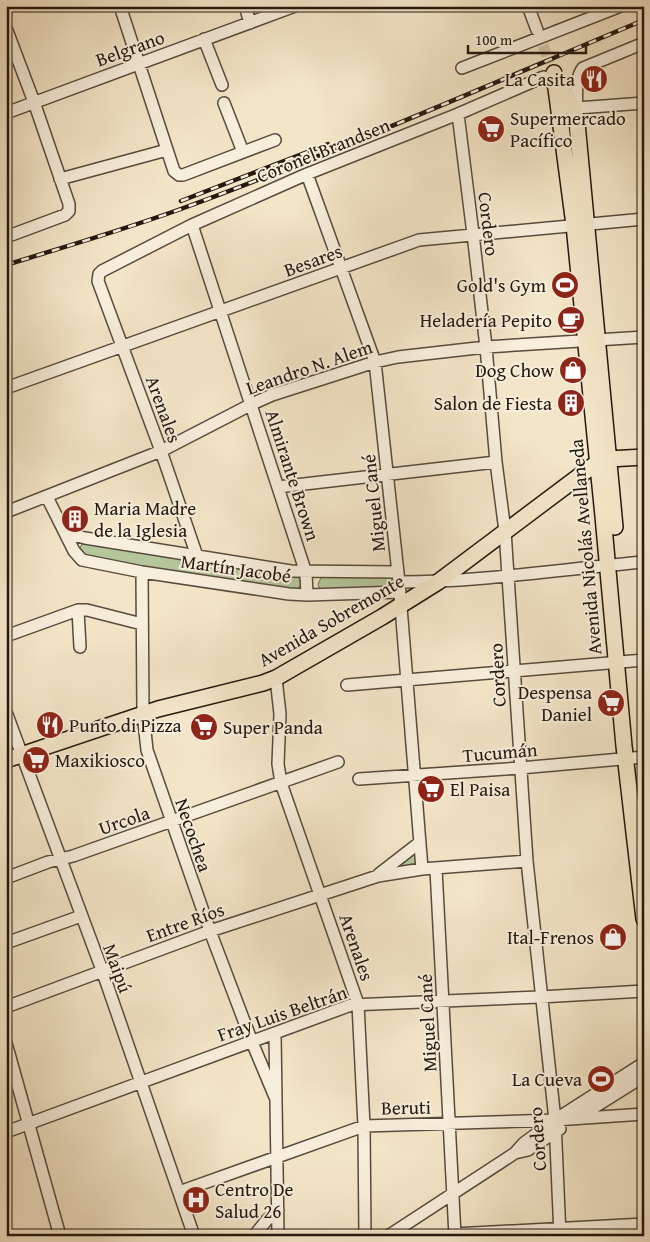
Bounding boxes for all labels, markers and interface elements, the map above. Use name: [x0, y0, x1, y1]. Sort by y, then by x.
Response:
scale bar: [468, 22, 585, 54]
street label: Belgrano: [92, 23, 168, 73]
text: 100 m: [475, 29, 513, 50]
restaurant icon: La Casita: [579, 64, 609, 94]
place label: La Casita: [505, 65, 575, 93]
place label: Supermercado Pacífico: [510, 104, 626, 154]
street label: Coronel Brandsen: [252, 110, 394, 190]
supermarket icon: Supermercado Pacífico: [476, 114, 506, 144]
street label: Cordero: [471, 191, 507, 257]
street label: Besares: [280, 237, 346, 283]
sports icon: Gold's Gym: [550, 270, 580, 300]
place label: Gold's Gym: [457, 271, 546, 299]
cafe icon: Heladería Pepito: [556, 305, 586, 335]
place label: Heladería Pepito: [420, 306, 552, 334]
street label: Leandro N. Alem: [242, 332, 376, 402]
shop icon: Dog Chow: [558, 355, 588, 385]
place label: Dog Chow: [475, 356, 555, 384]
street label: Arenales: [139, 372, 189, 446]
building icon: Salon de Fiesta: [556, 388, 586, 418]
place label: Salon de Fiesta: [434, 389, 552, 417]
street label: Almirante Brown: [259, 406, 328, 545]
street label: Avenida Nicolás Avellaneda: [562, 438, 608, 656]
street label: Miguel Cané: [354, 453, 392, 553]
place label: Maria Madre de la Iglesia: [94, 494, 196, 544]
building icon: Maria Madre de la Iglesia: [60, 504, 90, 534]
street label: Martín Jacobé: [179, 546, 293, 590]
street label: Avenida Sobremonte: [253, 567, 409, 673]
street label: Cordero: [481, 642, 513, 708]
place label: Despensa Daniel: [518, 678, 592, 728]
supermarket icon: Despensa Daniel: [596, 688, 626, 718]
restaurant icon: Punto di Pizza: [35, 710, 65, 740]
place label: Punto di Pizza: [69, 711, 182, 739]
supermarket icon: Super Panda: [189, 712, 219, 742]
place label: Super Panda: [223, 713, 323, 741]
street label: Tucumán: [462, 735, 539, 769]
supermarket icon: Maxikiosco: [21, 745, 51, 775]
place label: Maxikiosco: [55, 746, 145, 774]
supermarket icon: El Paisa: [416, 774, 446, 804]
place label: El Paisa: [450, 775, 510, 803]
street label: Necochea: [168, 794, 220, 876]
street label: Urcola: [95, 798, 153, 842]
street label: Entre Ríos: [142, 895, 228, 949]
street label: Arenales: [332, 910, 382, 984]
shop icon: Ital-Frenos: [598, 922, 628, 952]
place label: Ital-Frenos: [507, 923, 594, 951]
street label: Maipú: [96, 940, 140, 997]
street label: Miguel Cané: [410, 973, 444, 1073]
street label: Fray Luis Beltrán: [213, 978, 351, 1048]
sports icon: La Cueva: [586, 1064, 616, 1094]
place label: La Cueva: [512, 1065, 582, 1093]
street label: Beruti: [381, 1093, 431, 1121]
street label: Cordero: [521, 1106, 553, 1172]
place label: Centro De Salud 26: [215, 1175, 294, 1225]
hospital icon: Centro De Salud 26: [181, 1185, 211, 1215]

